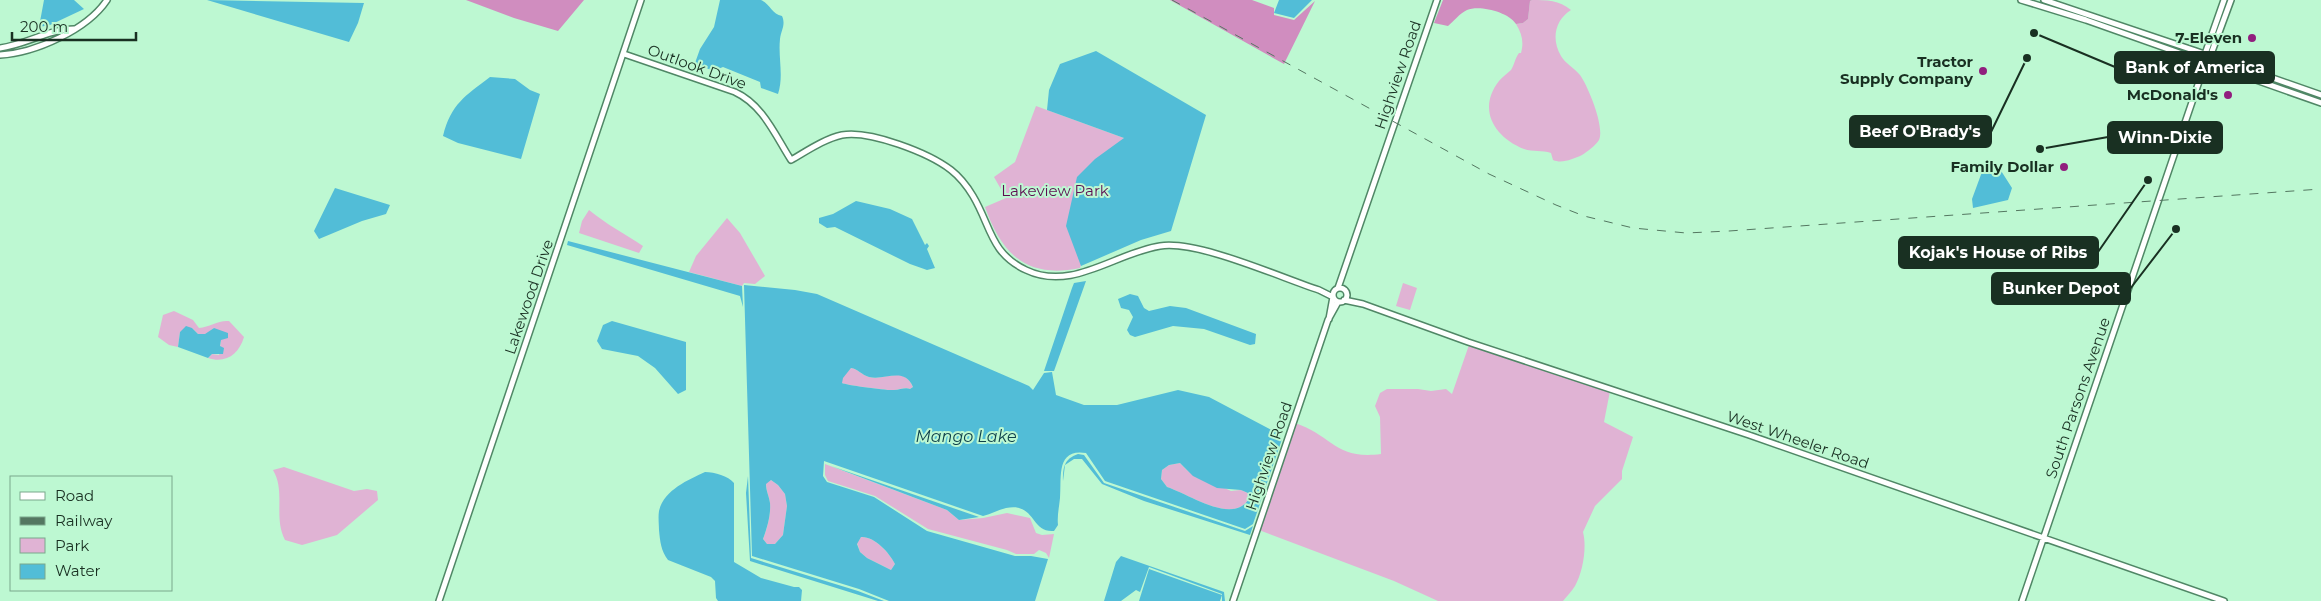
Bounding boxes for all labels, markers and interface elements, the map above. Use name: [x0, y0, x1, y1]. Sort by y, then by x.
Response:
scale bar: [12, 10, 136, 42]
text: 200 m: [20, 17, 68, 36]
street label: Highview Road: [1370, 18, 1425, 132]
place label: 7-Eleven: [2175, 28, 2242, 47]
marker: 7-Eleven: [2246, 32, 2258, 44]
street label: Outlook Drive: [645, 40, 749, 93]
place label: Tractor Supply Company: [1840, 52, 1974, 88]
callout: Bank of America: [2115, 52, 2274, 83]
text: Bank of America: [2125, 58, 2265, 77]
marker: Tractor Supply Company: [1977, 65, 1989, 77]
place label: McDonald's: [2127, 85, 2218, 104]
marker: McDonald's: [2222, 89, 2234, 101]
callout: Beef O'Brady's: [1850, 116, 1991, 147]
text: Beef O'Brady's: [1859, 122, 1981, 141]
callout: Winn-Dixie: [2108, 122, 2222, 153]
text: Winn-Dixie: [2118, 128, 2212, 147]
place label: Family Dollar: [1950, 157, 2055, 176]
marker: Family Dollar: [2058, 161, 2070, 173]
park label: Lakeview Park: [1001, 181, 1109, 200]
street label: Lakewood Drive: [500, 237, 557, 357]
callout: Kojak's House of Ribs: [1899, 237, 2098, 268]
text: Kojak's House of Ribs: [1909, 243, 2088, 262]
callout: Bunker Depot: [1992, 273, 2130, 304]
text: Bunker Depot: [2002, 279, 2120, 298]
street label: South Parsons Avenue: [2041, 315, 2114, 481]
street label: Highview Road: [1241, 399, 1296, 513]
street label: West Wheeler Road: [1725, 406, 1872, 473]
water label: Mango Lake: [915, 427, 1017, 446]
legend: [10, 476, 172, 591]
text: Road: [55, 486, 94, 505]
text: Railway: [55, 511, 113, 530]
text: Park: [55, 536, 89, 555]
text: Water: [55, 561, 101, 580]

